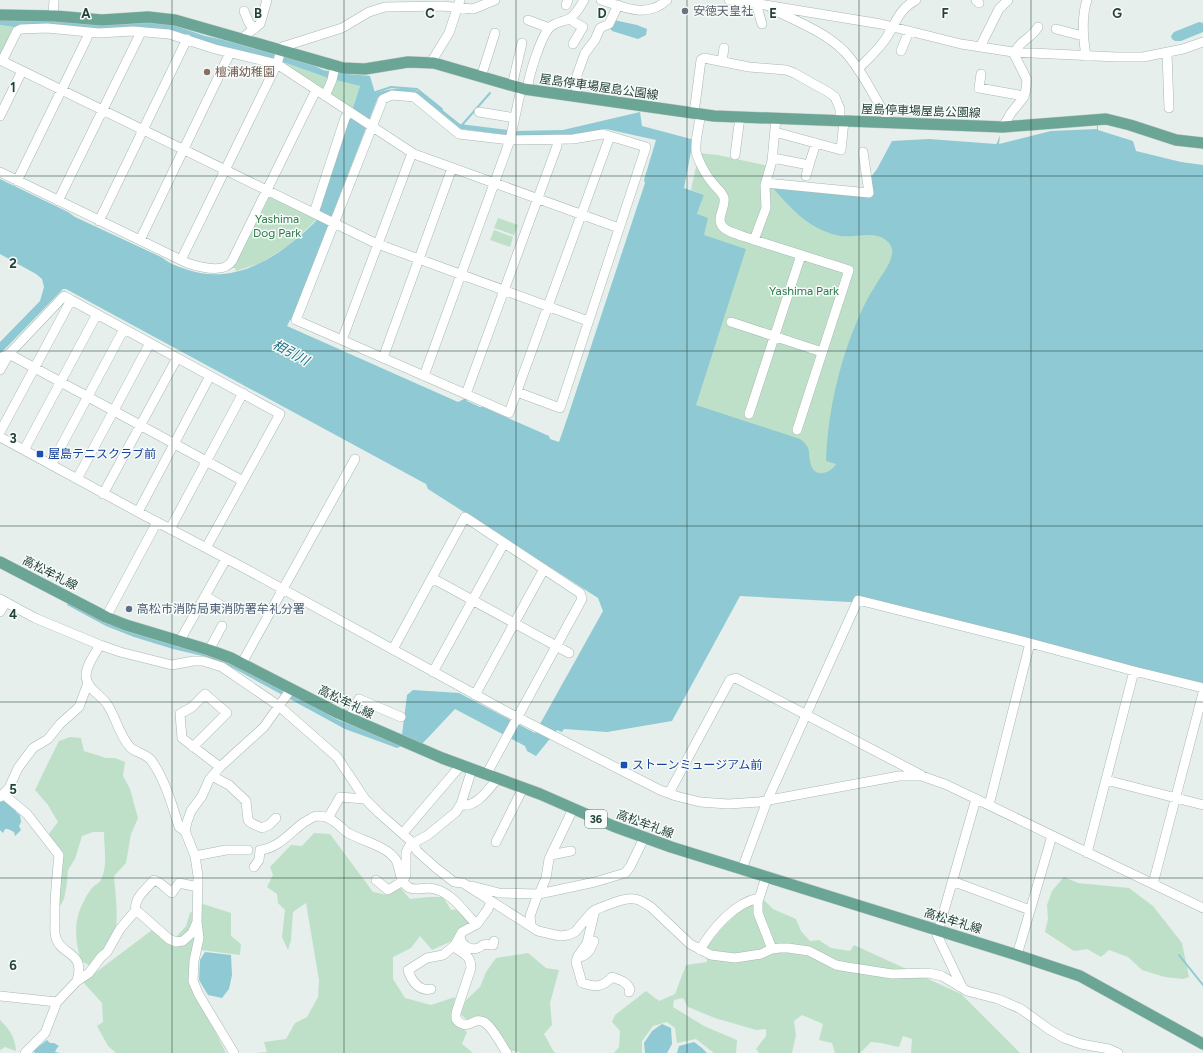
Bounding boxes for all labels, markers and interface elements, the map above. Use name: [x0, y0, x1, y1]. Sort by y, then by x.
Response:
place label: 安徳天皇社: [693, 4, 753, 18]
text: A: [81, 6, 91, 21]
text: B: [254, 6, 262, 21]
text: C: [425, 6, 435, 21]
text: D: [597, 6, 607, 21]
marker: 安徳天皇社: [680, 6, 690, 16]
text: E: [769, 6, 777, 21]
text: F: [941, 6, 949, 21]
text: G: [1112, 6, 1122, 21]
place label: 檀浦幼稚園: [215, 65, 275, 79]
marker: 檀浦幼稚園: [202, 67, 212, 77]
street label: 屋島停車場屋島公園線: [539, 72, 659, 102]
text: 1: [10, 80, 16, 95]
street label: 屋島停車場屋島公園線: [861, 102, 981, 120]
park label: Yashima Dog Park: [253, 212, 301, 240]
text: 2: [9, 256, 17, 271]
park label: Yashima Park: [769, 284, 839, 298]
water label: 相引川: [270, 337, 313, 369]
text: 3: [9, 431, 17, 446]
place label: 屋島テニスクラブ前: [48, 447, 156, 461]
marker: 屋島テニスクラブ前: [35, 449, 45, 459]
street label: 高松牟礼線: [20, 553, 80, 593]
place label: 高松市消防局東消防署牟礼分署: [137, 602, 305, 616]
marker: 高松市消防局東消防署牟礼分署: [124, 604, 134, 614]
text: 4: [9, 607, 17, 622]
street label: 高松牟礼線: [316, 683, 376, 721]
place label: ストーンミュージアム前: [632, 758, 762, 772]
marker: ストーンミュージアム前: [619, 760, 629, 770]
text: 5: [9, 782, 17, 797]
street label: 高松牟礼線: [614, 807, 676, 841]
road number: 36: [585, 810, 607, 828]
street label: 高松牟礼線: [922, 906, 984, 936]
text: 6: [9, 958, 17, 973]

